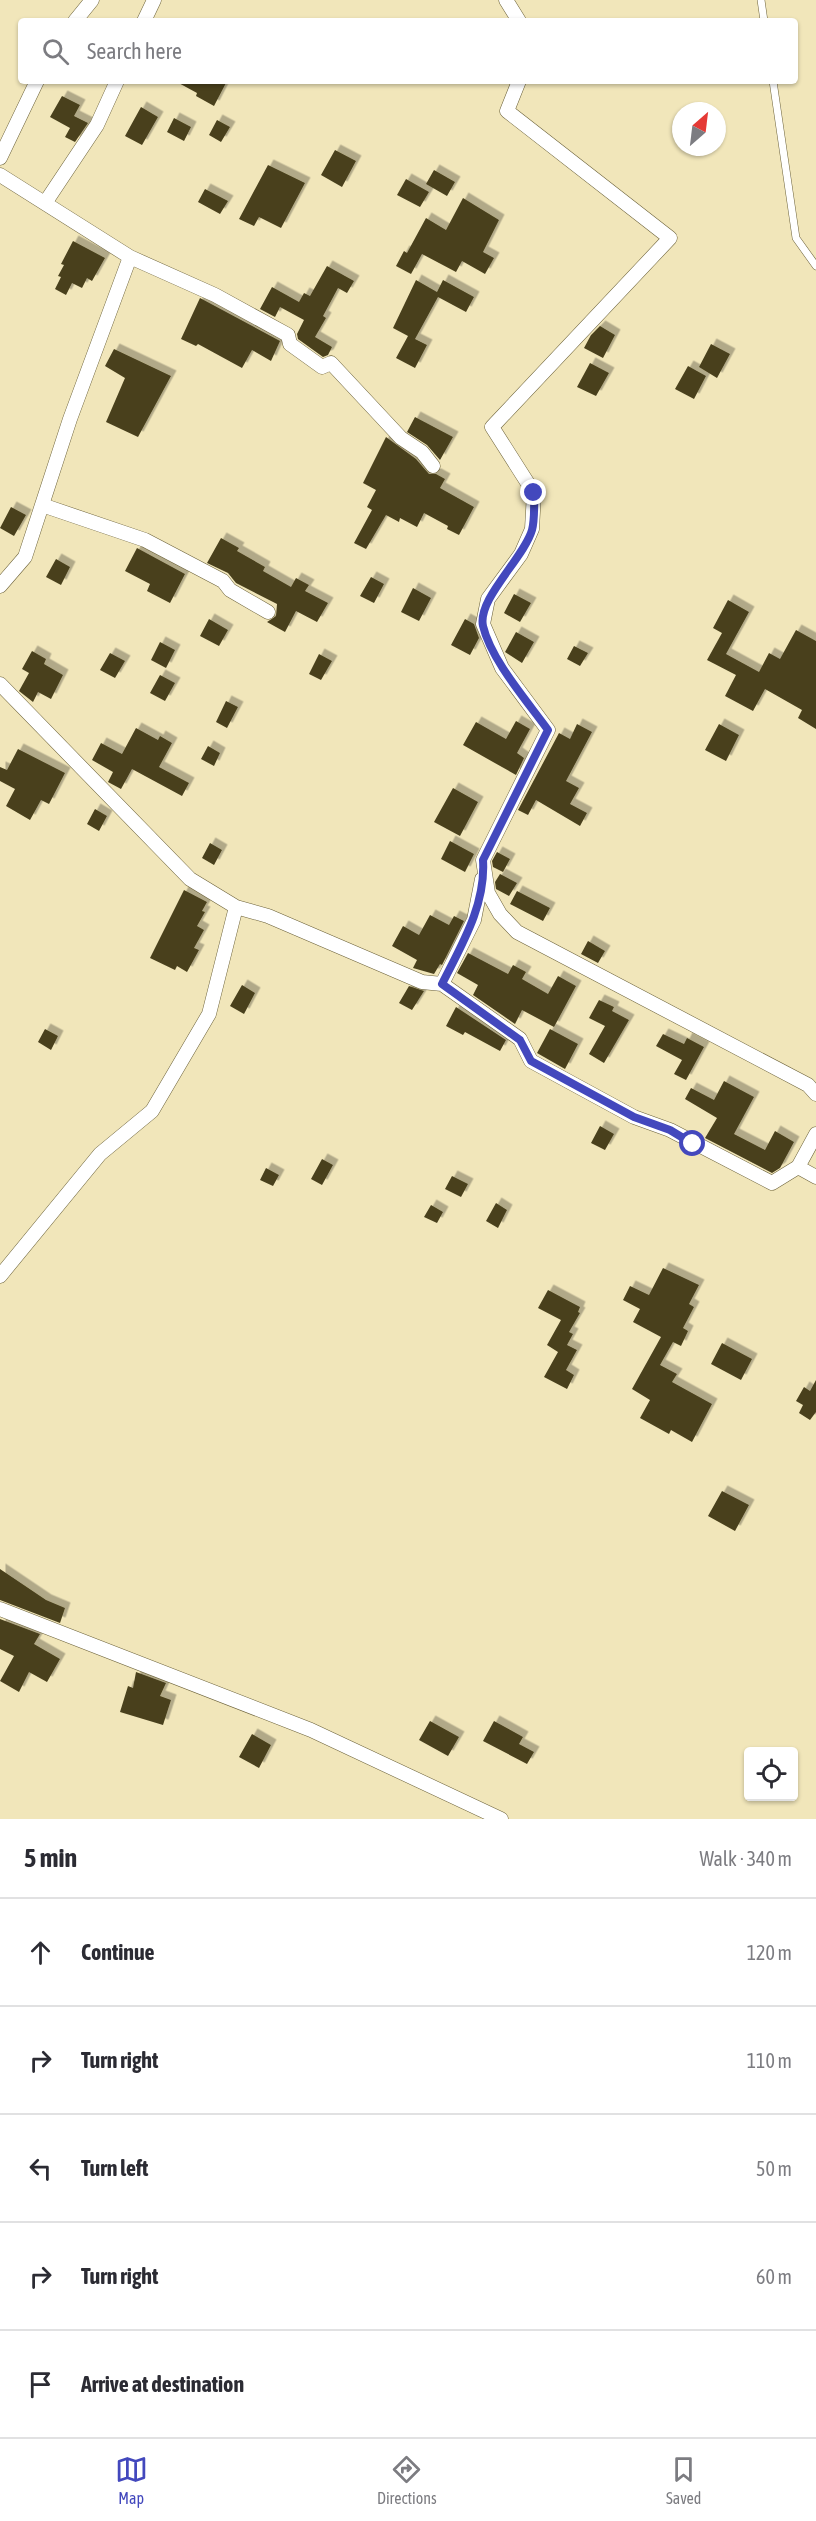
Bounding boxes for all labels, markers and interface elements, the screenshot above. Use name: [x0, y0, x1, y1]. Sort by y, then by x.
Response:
search box: [18, 18, 798, 84]
icon: search: [39, 35, 72, 68]
text: Search here: [87, 38, 182, 64]
north arrow: [672, 102, 726, 156]
route end: [520, 479, 546, 505]
route start: [679, 1130, 705, 1156]
map controls: [744, 1747, 798, 1801]
button: locate: [744, 1747, 798, 1801]
text: 5 min: [24, 1843, 77, 1873]
text: Walk · 340 m: [700, 1847, 792, 1870]
icon: ahead: [24, 1936, 57, 1969]
text: Continue: [81, 1939, 155, 1965]
text: 120 m: [747, 1941, 792, 1964]
icon: right: [24, 2044, 57, 2077]
text: Turn right: [81, 2047, 158, 2073]
text: 110 m: [747, 2049, 792, 2072]
icon: left: [24, 2152, 57, 2185]
text: Turn left: [81, 2155, 148, 2181]
text: 50 m: [756, 2157, 792, 2180]
icon: right: [24, 2260, 57, 2293]
text: Turn right: [81, 2263, 158, 2289]
text: 60 m: [756, 2265, 792, 2288]
icon: arrive: [24, 2368, 57, 2401]
text: Arrive at destination: [81, 2371, 244, 2397]
tab: Map: [115, 2453, 148, 2507]
tab: Directions: [377, 2453, 437, 2507]
tab: Saved: [666, 2453, 701, 2507]

